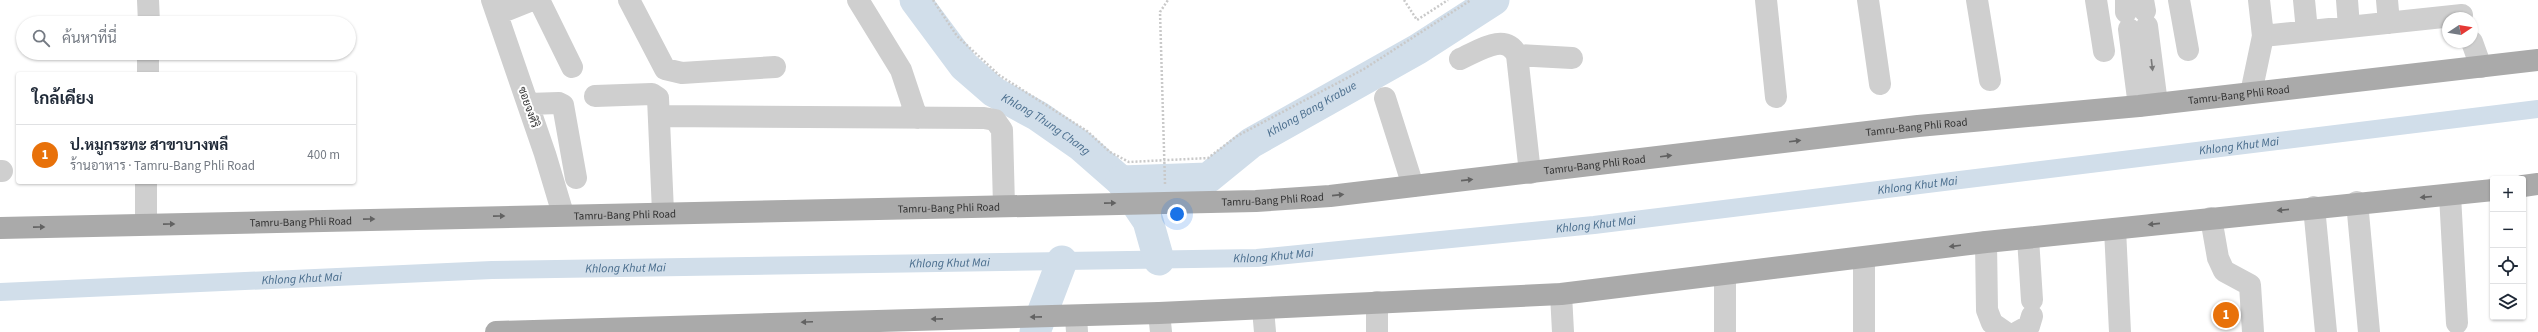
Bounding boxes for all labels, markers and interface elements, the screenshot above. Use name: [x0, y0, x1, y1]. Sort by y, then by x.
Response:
north arrow: [2442, 12, 2478, 48]
search box: [16, 16, 356, 60]
icon: search: [30, 27, 52, 49]
text: ค้นหาที่นี่: [62, 28, 117, 49]
one-way arrow: [2149, 59, 2155, 71]
water label: Khlong Bang Krabue: [1264, 77, 1360, 142]
street label: Tamru-Bang Phli Road: [2187, 82, 2291, 108]
street label: ซอยจงศิริ: [515, 85, 543, 130]
text: ใกล้เคียง: [32, 87, 94, 111]
water label: Khlong Thung Chang: [998, 90, 1094, 159]
street label: Tamru-Bang Phli Road: [1865, 115, 1968, 140]
water label: Khlong Khut Mai: [2198, 133, 2280, 160]
text: ป.หมูกระทะ สาขาบางพลี: [70, 135, 228, 156]
one-way arrow: [1789, 137, 1801, 144]
text: 1: [42, 146, 48, 164]
text: 400 m: [307, 146, 340, 164]
street label: Tamru-Bang Phli Road: [1543, 151, 1646, 178]
one-way arrow: [1660, 153, 1672, 159]
text: ร้านอาหาร · Tamru-Bang Phli Road: [70, 157, 255, 175]
water label: Khlong Khut Mai: [1876, 172, 1959, 199]
map controls: [2490, 176, 2526, 320]
button: +: [2490, 176, 2526, 212]
one-way arrow: [1461, 177, 1473, 184]
street label: Tamru-Bang Phli Road: [1221, 189, 1324, 210]
one-way arrow: [1332, 192, 1344, 198]
one-way arrow: [2420, 193, 2432, 200]
street label: Tamru-Bang Phli Road: [897, 200, 1000, 217]
one-way arrow: [1104, 200, 1116, 207]
your location: [1167, 204, 1187, 224]
street label: Tamru-Bang Phli Road: [574, 206, 676, 224]
one-way arrow: [2277, 207, 2289, 214]
water label: Khlong Khut Mai: [1555, 212, 1637, 238]
button: −: [2490, 212, 2526, 248]
street label: Tamru-Bang Phli Road: [250, 213, 352, 231]
one-way arrow: [493, 213, 506, 219]
one-way arrow: [363, 216, 376, 222]
one-way arrow: [163, 221, 176, 227]
one-way arrow: [2148, 221, 2160, 228]
one-way arrow: [33, 224, 46, 230]
one-way arrow: [1949, 243, 1961, 249]
water label: Khlong Khut Mai: [1233, 245, 1314, 267]
button: locate: [2490, 248, 2526, 284]
water label: Khlong Khut Mai: [909, 254, 990, 272]
water label: Khlong Khut Mai: [585, 259, 666, 278]
water label: Khlong Khut Mai: [261, 269, 342, 289]
button: layers: [2490, 284, 2526, 320]
pin: 1: [2213, 300, 2239, 330]
one-way arrow: [1030, 313, 1042, 320]
one-way arrow: [931, 315, 943, 322]
one-way arrow: [800, 319, 813, 325]

